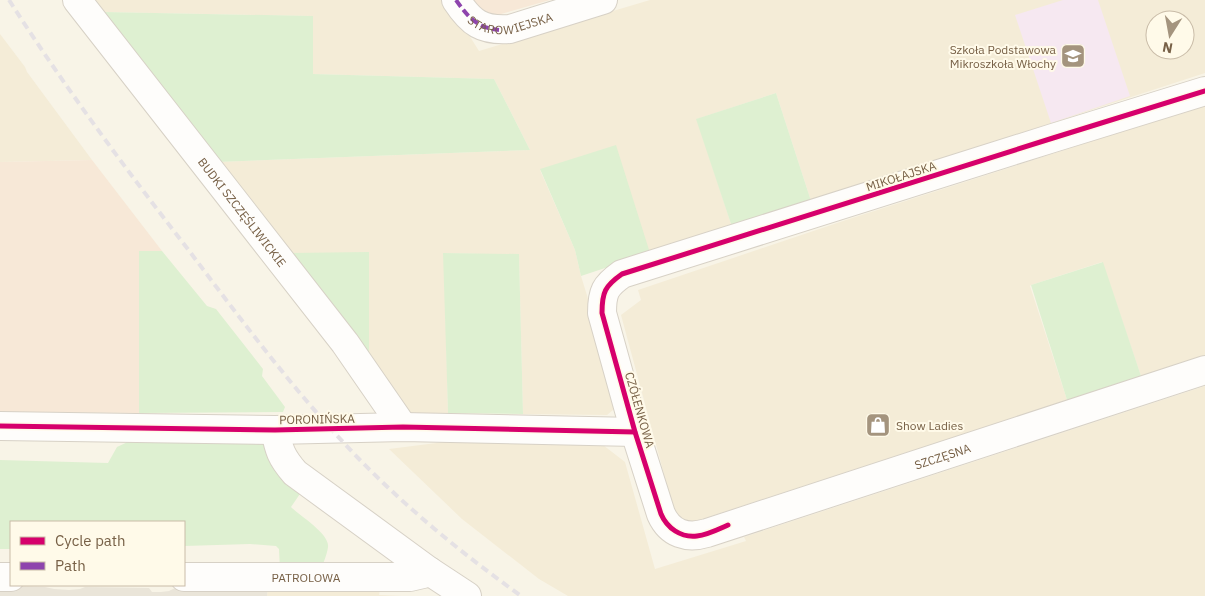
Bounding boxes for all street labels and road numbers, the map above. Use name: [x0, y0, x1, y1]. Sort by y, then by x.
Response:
street label: STAROWIEJSKA: [468, 7, 556, 21]
street label: BUDKI SZCZĘŚLIWICKIE: [195, 154, 290, 270]
street label: MIKOŁAJSKA: [864, 158, 938, 194]
street label: CZÓŁENKOWA: [622, 370, 658, 450]
street label: PORONIŃSKA: [279, 411, 355, 427]
street label: SZCZĘSNA: [912, 440, 973, 472]
street label: PATROLOWA: [271, 570, 341, 585]

